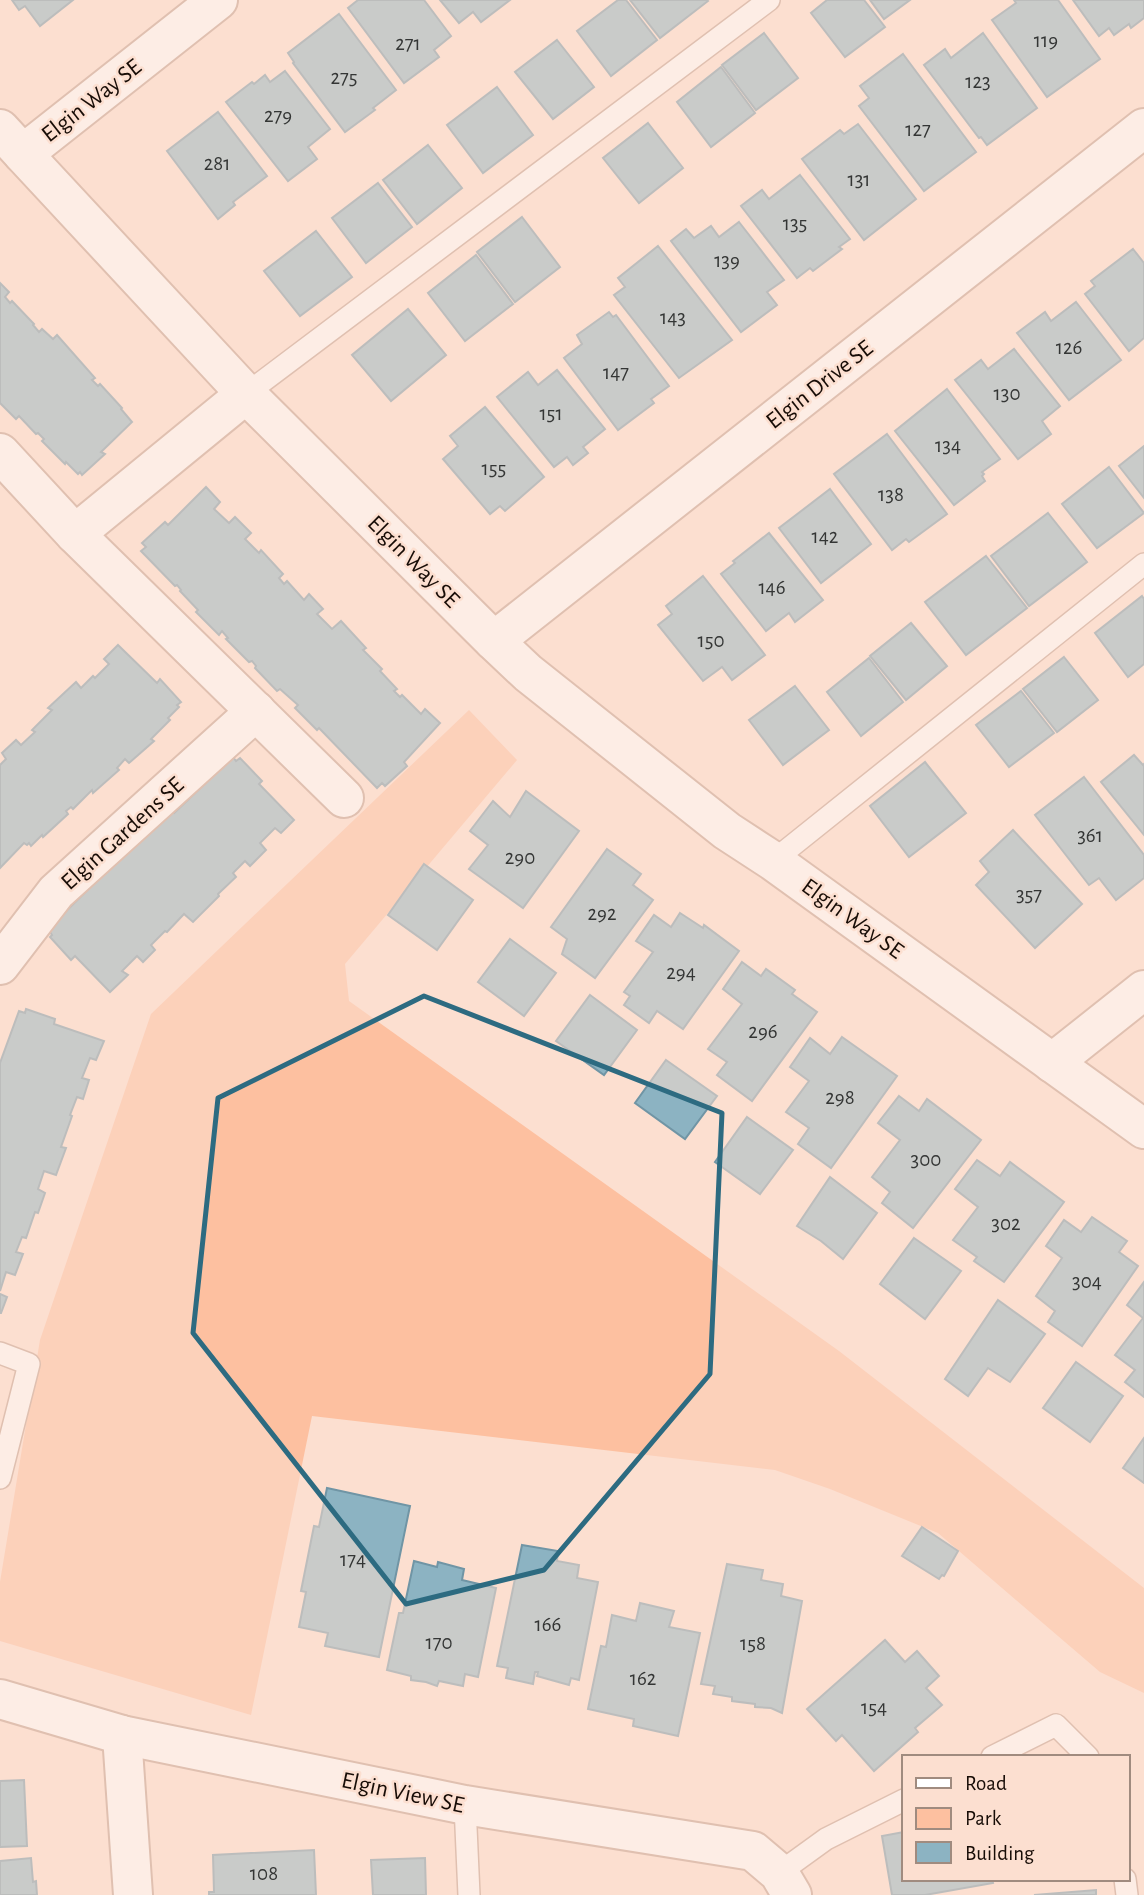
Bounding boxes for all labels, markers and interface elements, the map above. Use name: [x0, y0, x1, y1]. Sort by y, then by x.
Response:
house number: 119: [1034, 30, 1058, 51]
house number: 271: [395, 33, 421, 54]
street label: Elgin Way SE: [37, 54, 146, 147]
house number: 275: [330, 67, 358, 88]
house number: 123: [965, 71, 991, 92]
house number: 279: [264, 105, 292, 126]
house number: 127: [905, 119, 931, 140]
house number: 281: [204, 153, 230, 174]
house number: 131: [847, 169, 871, 190]
house number: 135: [783, 213, 807, 234]
house number: 139: [714, 250, 740, 271]
house number: 143: [660, 307, 686, 328]
street label: Elgin Drive SE: [762, 336, 878, 434]
house number: 126: [1056, 337, 1082, 358]
house number: 147: [603, 362, 629, 383]
house number: 130: [994, 383, 1020, 404]
house number: 151: [539, 403, 563, 424]
house number: 134: [935, 435, 961, 456]
house number: 155: [482, 458, 506, 479]
house number: 138: [878, 484, 904, 505]
street label: Elgin Way SE: [363, 511, 464, 613]
house number: 142: [812, 526, 838, 547]
house number: 146: [758, 577, 786, 598]
house number: 150: [697, 630, 725, 651]
street label: Elgin Gardens SE: [57, 772, 189, 895]
house number: 361: [1077, 825, 1103, 846]
house number: 290: [505, 847, 535, 868]
street label: Elgin Way SE: [797, 874, 908, 964]
house number: 357: [1016, 884, 1042, 905]
house number: 292: [588, 903, 616, 924]
house number: 294: [666, 962, 696, 983]
house number: 296: [748, 1021, 778, 1042]
house number: 298: [825, 1087, 855, 1108]
house number: 300: [911, 1149, 941, 1170]
house number: 302: [991, 1213, 1021, 1234]
house number: 304: [1072, 1271, 1102, 1292]
house number: 174: [340, 1549, 366, 1570]
house number: 166: [535, 1614, 561, 1635]
house number: 170: [425, 1632, 453, 1653]
house number: 158: [740, 1633, 766, 1654]
house number: 162: [630, 1668, 656, 1689]
house number: 154: [861, 1697, 887, 1718]
legend: [902, 1755, 1130, 1881]
street label: Elgin View SE: [339, 1768, 467, 1818]
text: Road: [965, 1773, 1007, 1794]
text: Park: [965, 1808, 1002, 1829]
text: Building: [965, 1843, 1035, 1864]
house number: 108: [250, 1863, 278, 1884]

